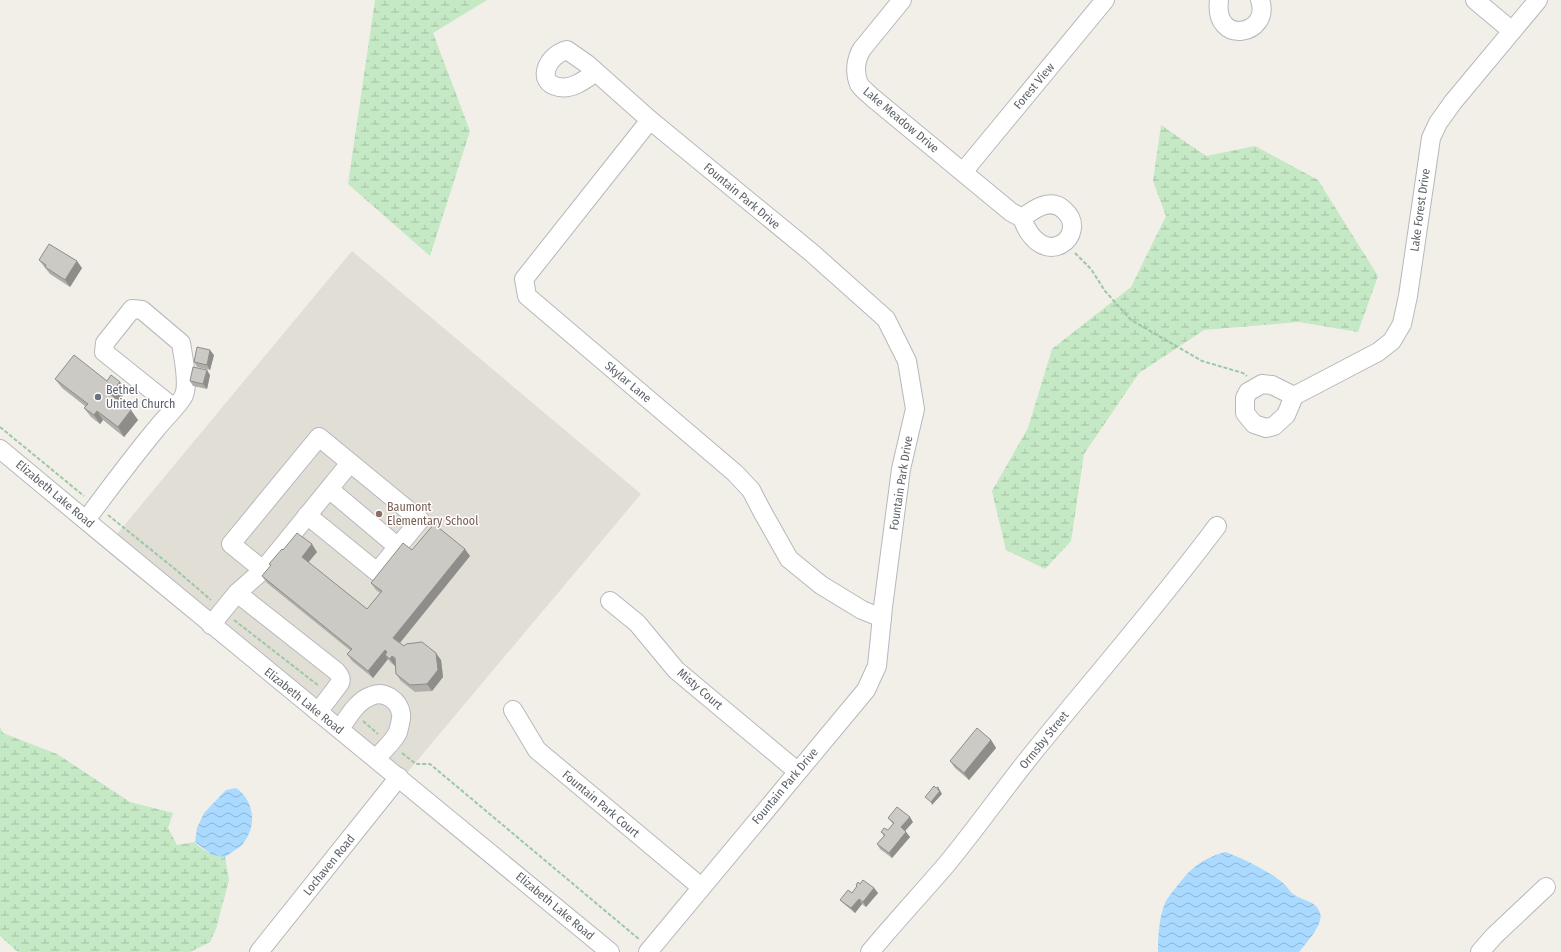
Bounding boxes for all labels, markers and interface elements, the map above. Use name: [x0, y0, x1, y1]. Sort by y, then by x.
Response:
street label: Forest View: [1011, 60, 1057, 112]
street label: Lake Meadow Drive: [860, 84, 942, 156]
street label: Fountain Park Drive: [701, 160, 783, 232]
street label: Lake Forest Drive: [1407, 168, 1433, 252]
street label: Skylar Lane: [602, 359, 654, 405]
place label: Bethel United Church: [106, 383, 175, 411]
marker: Bethel United Church: [93, 392, 103, 402]
street label: Fountain Park Drive: [887, 435, 915, 531]
street label: Elizabeth Lake Road: [13, 457, 97, 531]
place label: Baumont Elementary School: [387, 500, 478, 528]
marker: Baumont Elementary School: [374, 509, 384, 519]
street label: Elizabeth Lake Road: [262, 665, 346, 737]
street label: Misty Court: [675, 666, 726, 712]
street label: Ormsby Street: [1017, 708, 1072, 772]
street label: Fountain Park Drive: [749, 745, 821, 827]
street label: Fountain Park Court: [560, 768, 642, 840]
street label: Lochaven Road: [300, 832, 358, 898]
street label: Elizabeth Lake Road: [513, 869, 597, 943]

